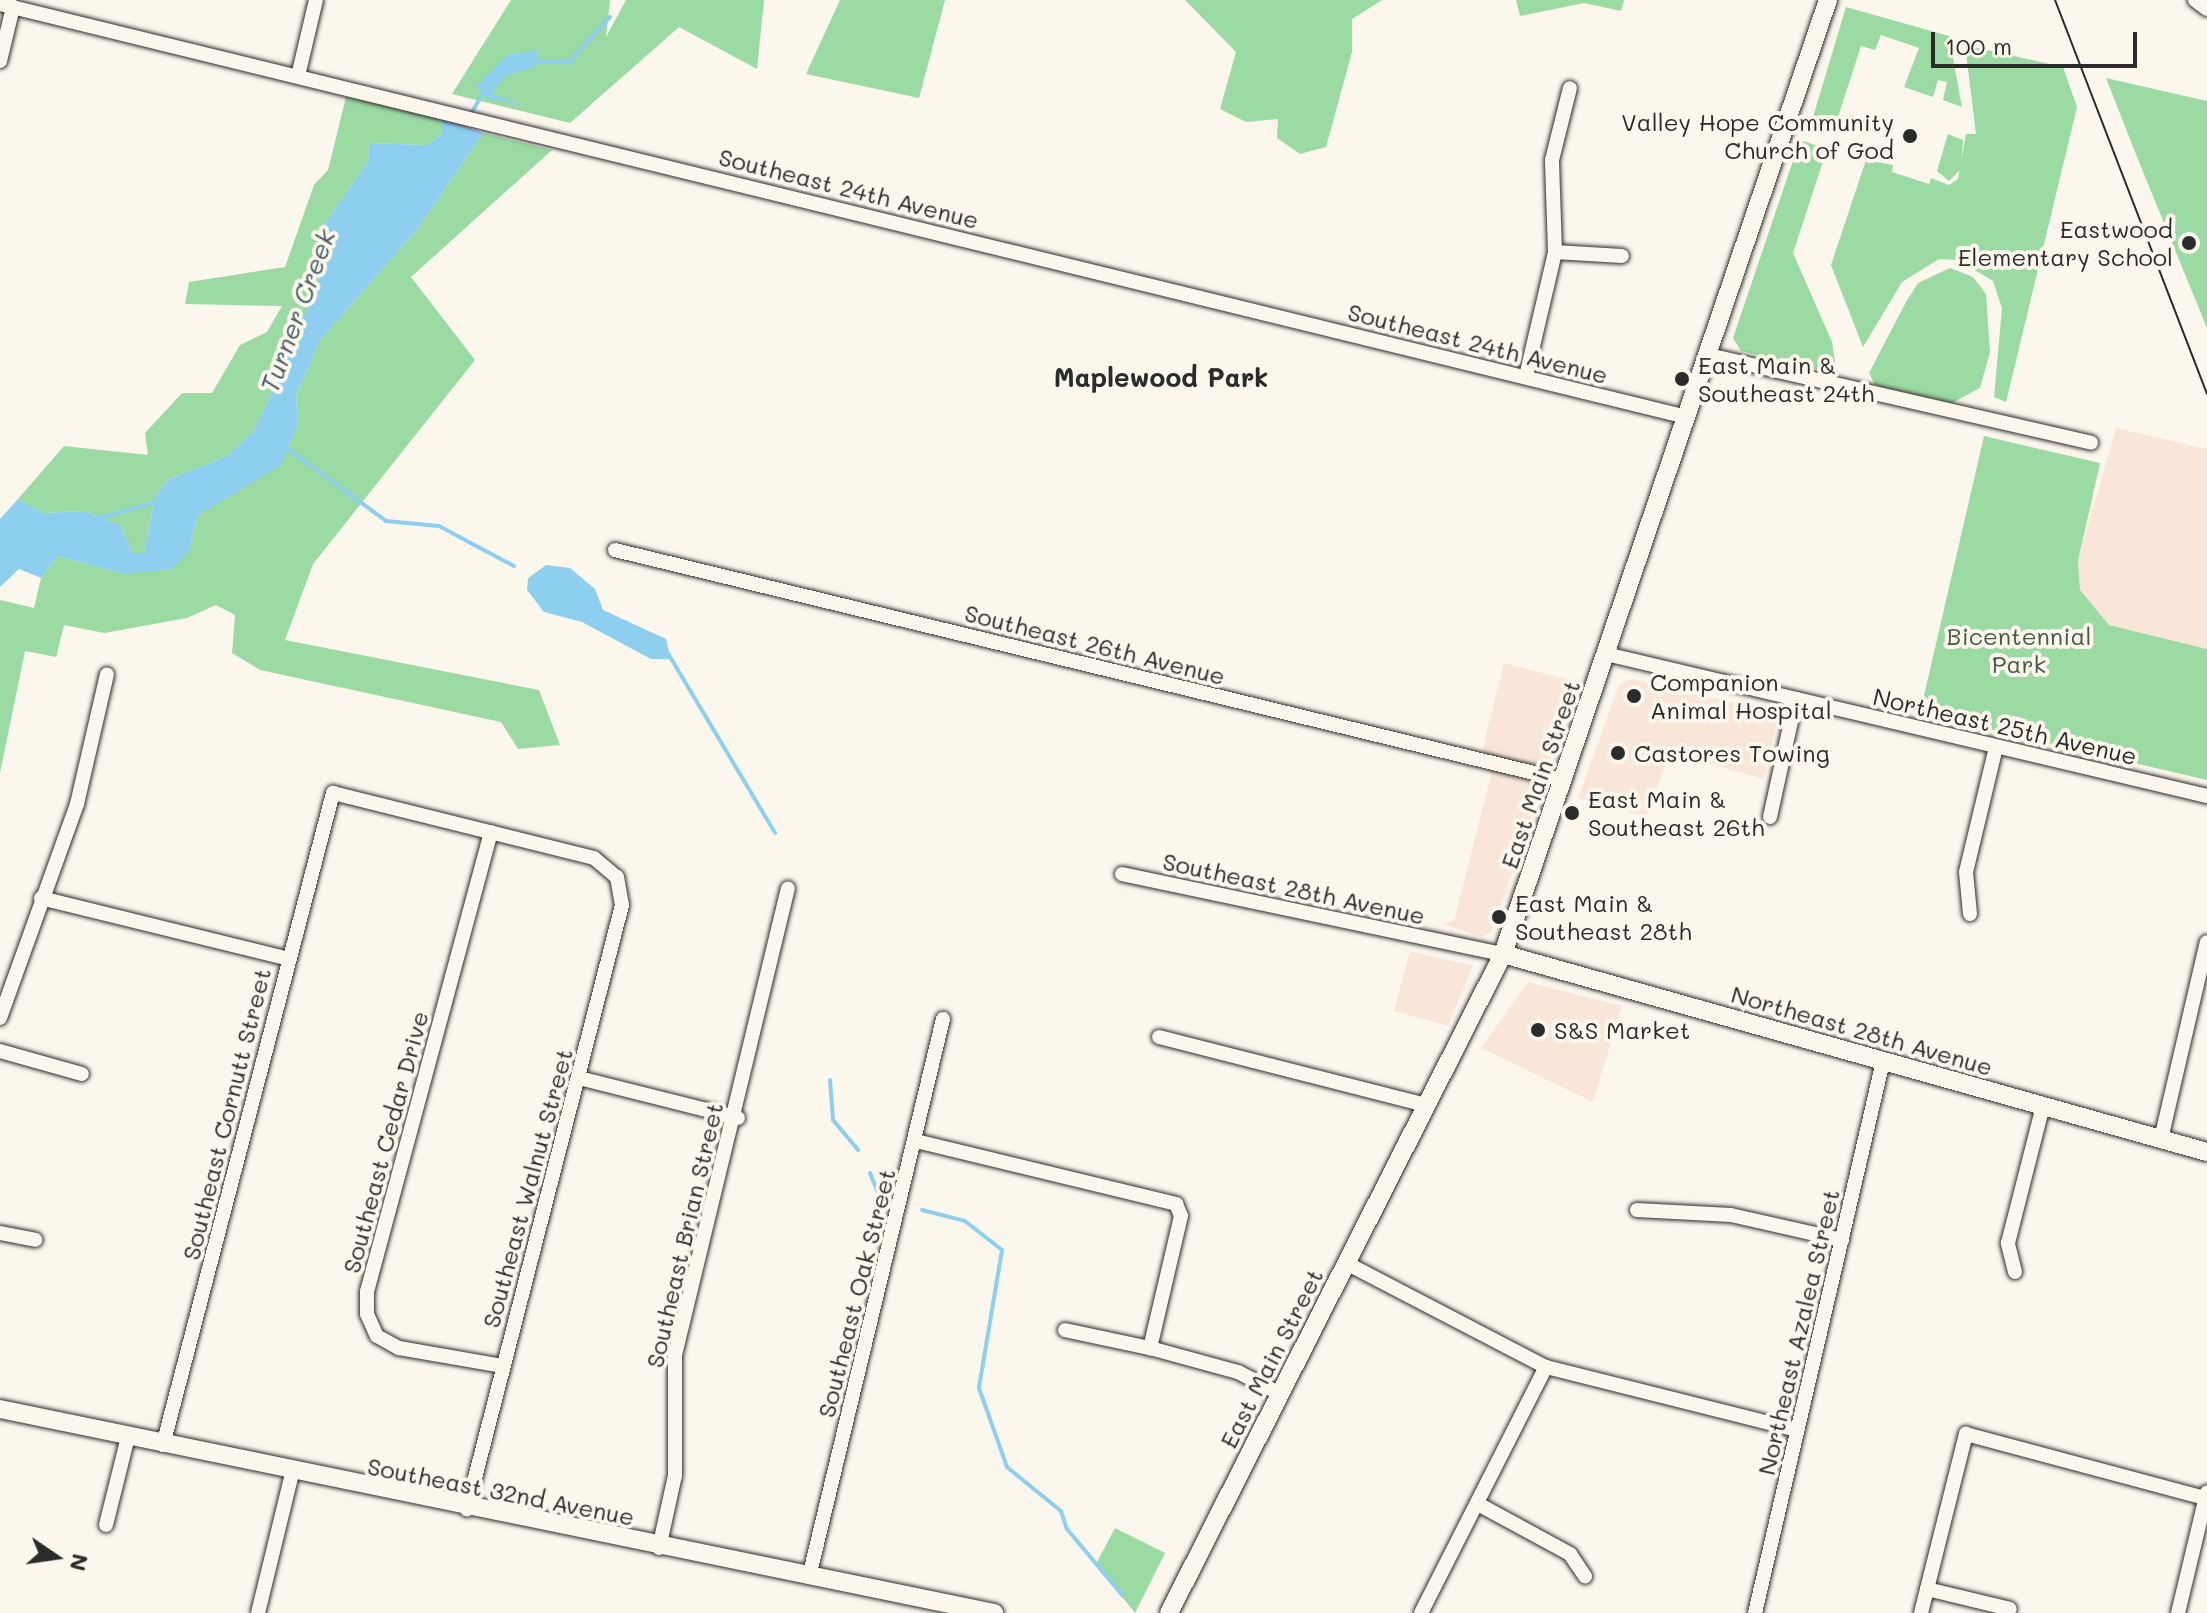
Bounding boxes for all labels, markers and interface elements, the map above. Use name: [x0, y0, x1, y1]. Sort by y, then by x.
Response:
scale bar: [1935, 16, 2141, 66]
text: 100 m: [1945, 30, 2012, 61]
place label: Valley Hope Community Church of God: [1621, 108, 1894, 164]
marker: Valley Hope Community Church of God: [1901, 127, 1919, 145]
street label: Southeast 24th Avenue: [716, 142, 982, 234]
place label: Eastwood Elementary School: [1958, 215, 2173, 271]
water label: Turner Creek: [254, 225, 342, 397]
marker: Eastwood Elementary School: [2180, 234, 2198, 252]
street label: Southeast 24th Avenue: [1345, 297, 1611, 389]
place label: East Main & Southeast 24th: [1698, 351, 1874, 407]
district label: Maplewood Park: [1054, 362, 1268, 394]
marker: East Main & Southeast 24th: [1673, 370, 1691, 388]
street label: Southeast 26th Avenue: [962, 598, 1228, 690]
park label: Bicentennial Park: [1947, 622, 2091, 678]
place label: Companion Animal Hospital: [1650, 668, 1832, 724]
street label: East Main Street: [1494, 676, 1586, 872]
street label: Northeast 25th Avenue: [1870, 682, 2140, 770]
marker: Companion Animal Hospital: [1625, 687, 1643, 705]
place label: Castores Towing: [1634, 739, 1830, 767]
marker: Castores Towing: [1609, 744, 1627, 762]
place label: East Main & Southeast 26th: [1588, 785, 1765, 841]
marker: East Main & Southeast 26th: [1563, 804, 1581, 822]
street label: Southeast 28th Avenue: [1160, 846, 1428, 930]
place label: East Main & Southeast 28th: [1515, 889, 1692, 945]
marker: East Main & Southeast 28th: [1490, 908, 1508, 926]
street label: Southeast Cornutt Street: [176, 965, 276, 1263]
street label: Northeast 28th Avenue: [1728, 979, 1996, 1081]
street label: Southeast Cedar Drive: [336, 1008, 434, 1276]
place label: S&S Market: [1554, 1016, 1690, 1044]
marker: S&S Market: [1529, 1021, 1547, 1039]
street label: Southeast Walnut Street: [476, 1045, 578, 1331]
street label: Southeast Brian Street: [639, 1100, 729, 1370]
street label: Southeast Oak Street: [811, 1166, 901, 1420]
street label: Northeast Azalea Street: [1751, 1186, 1845, 1478]
street label: East Main Street: [1213, 1264, 1329, 1452]
street label: Southeast 32nd Avenue: [365, 1451, 637, 1531]
north arrow: [16, 1517, 96, 1597]
text: N: [64, 1551, 96, 1574]

